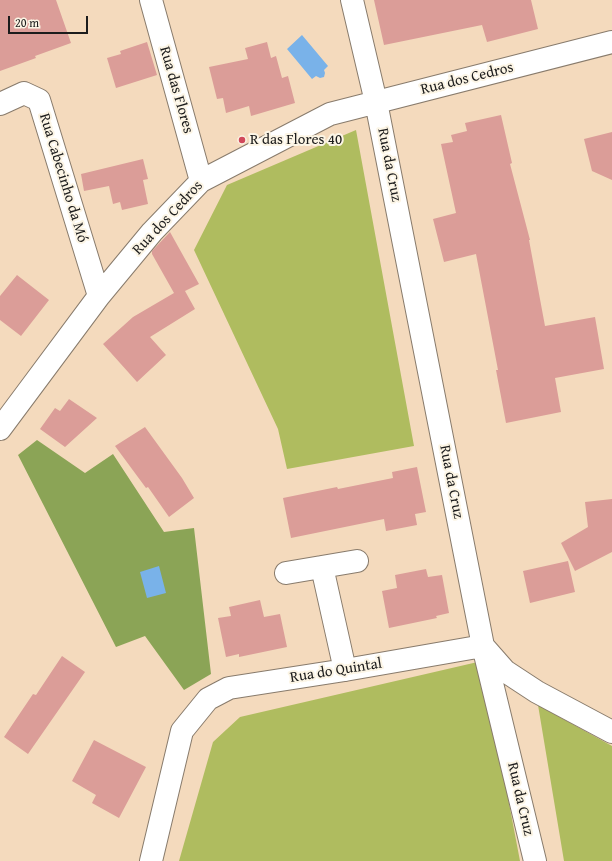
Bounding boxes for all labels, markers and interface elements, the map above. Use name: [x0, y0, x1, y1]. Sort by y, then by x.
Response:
scale bar: [10, 8, 90, 34]
text: 20 m: [15, 14, 39, 31]
street label: Rua das Flores: [155, 44, 197, 136]
street label: Rua dos Cedros: [419, 59, 515, 99]
street label: Rua Cabecinho da Mó: [35, 111, 91, 245]
street label: Rua da Cruz: [373, 127, 405, 203]
place label: R das Flores 40: [250, 131, 342, 149]
marker: R das Flores 40: [237, 135, 247, 145]
street label: Rua dos Cedros: [129, 177, 207, 259]
street label: Rua da Cruz: [435, 444, 467, 520]
street label: Rua do Quintal: [289, 655, 383, 687]
street label: Rua da Cruz: [503, 761, 537, 837]

